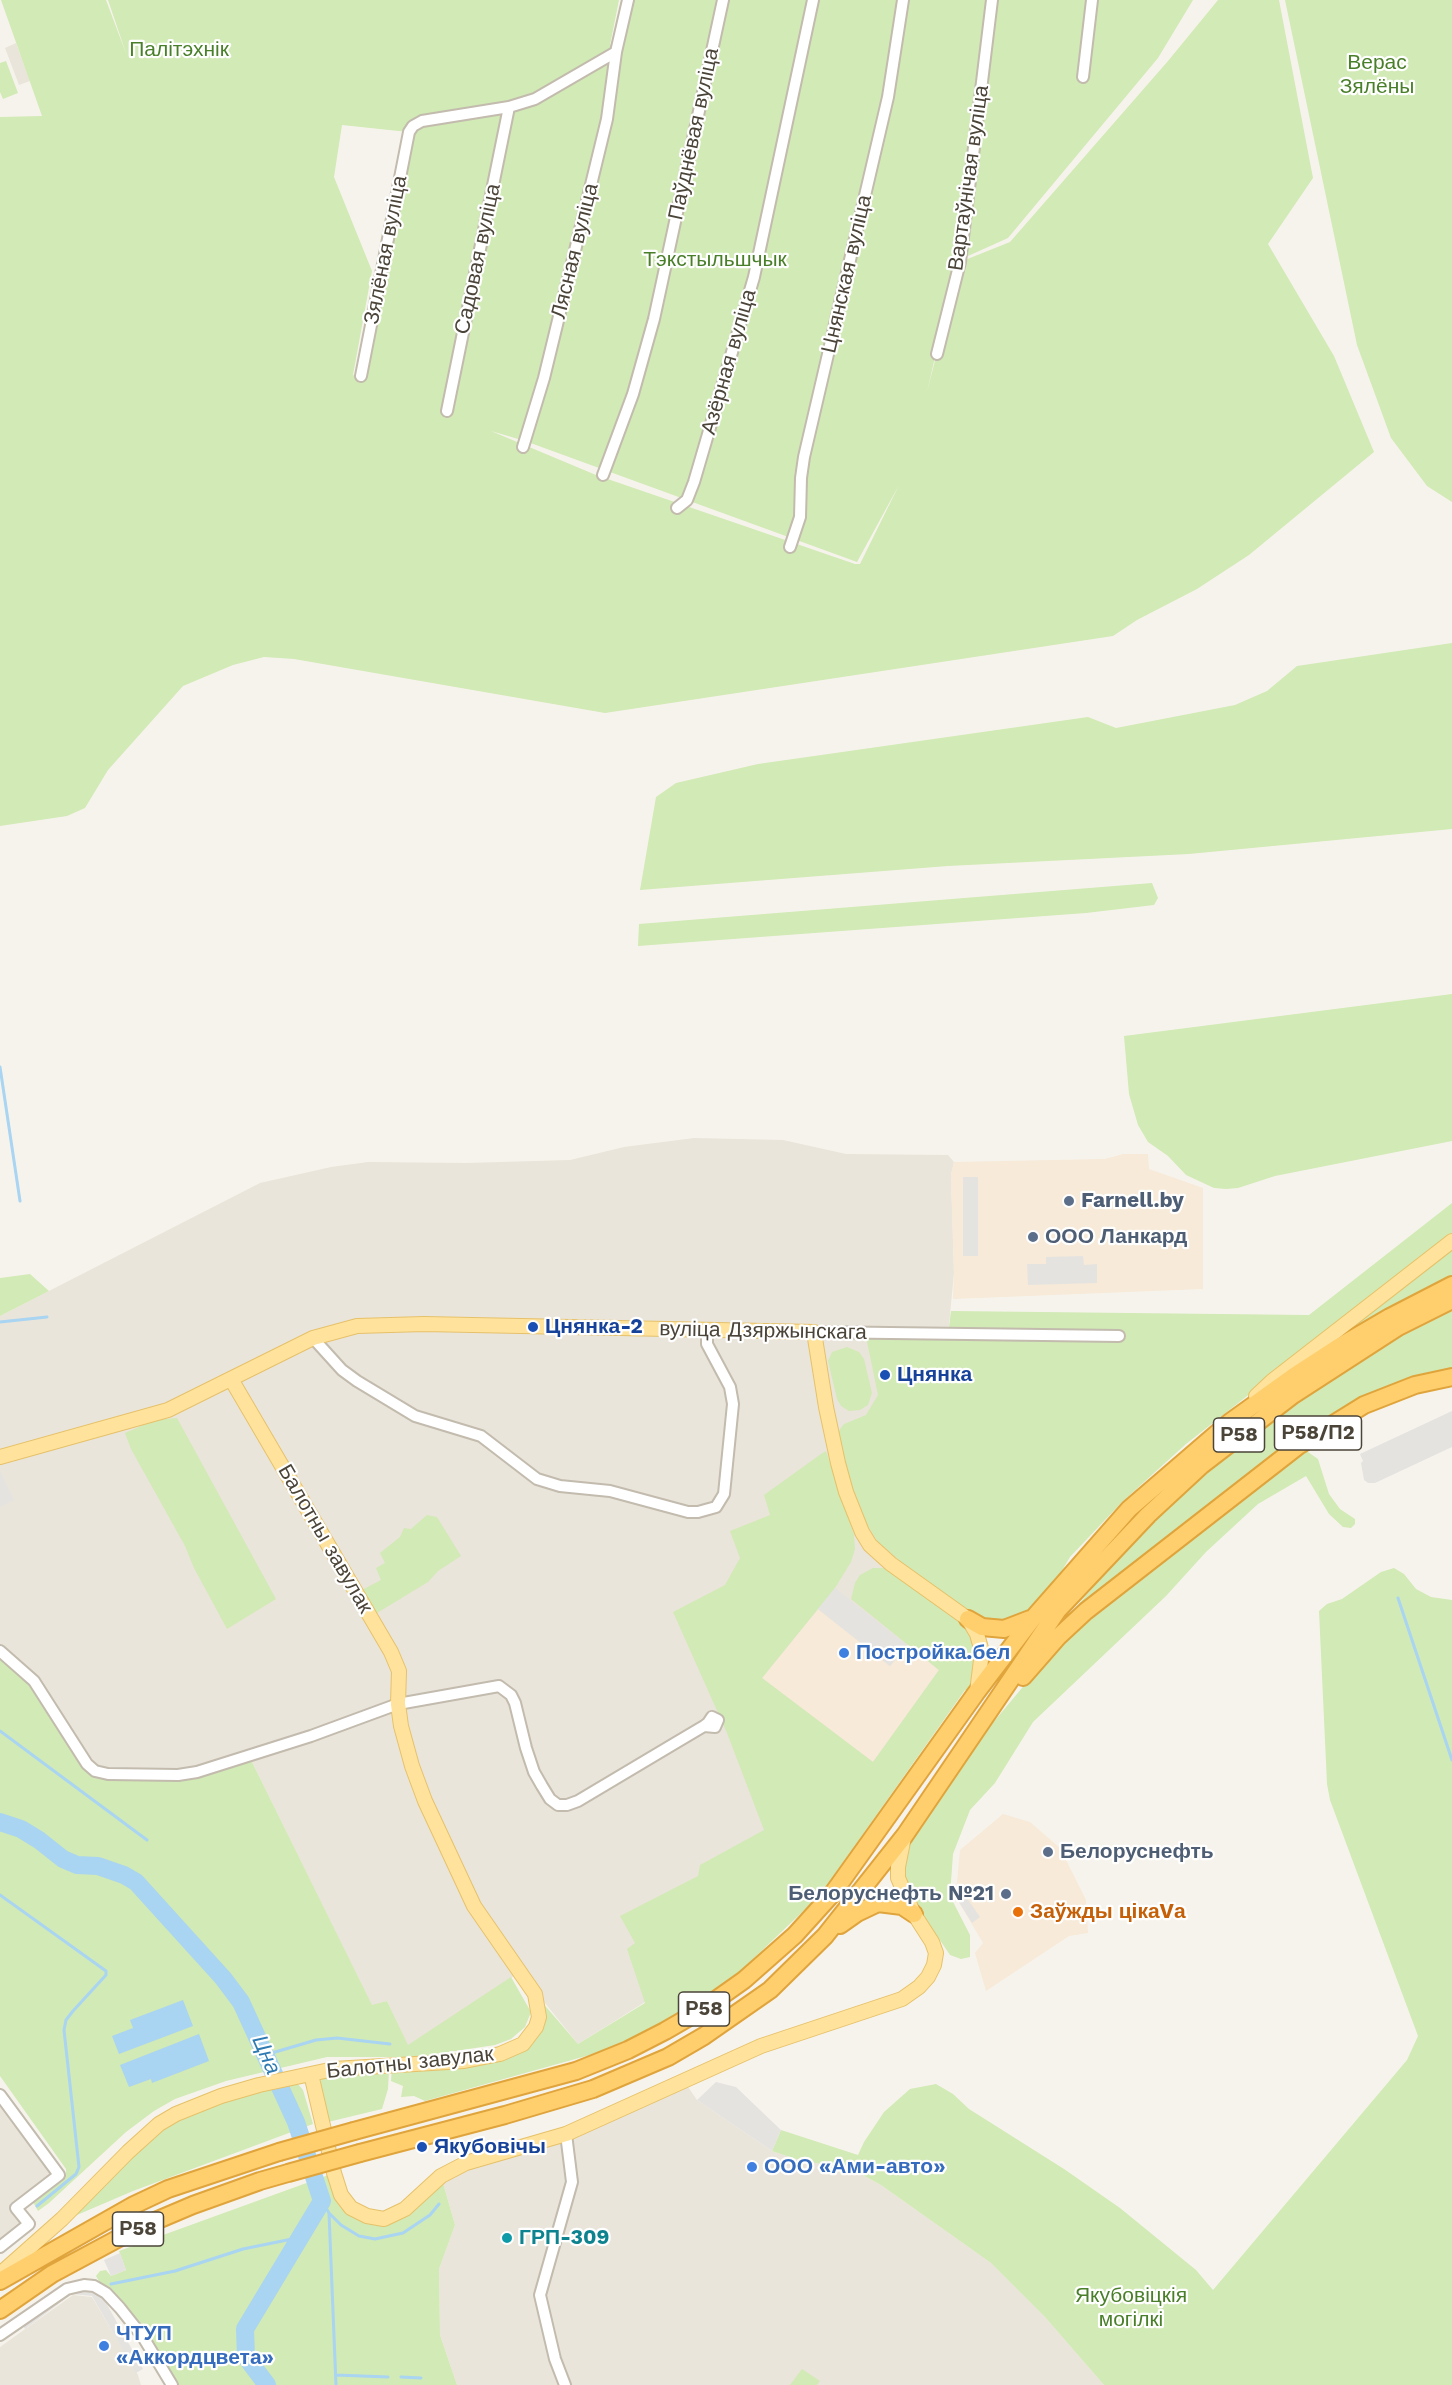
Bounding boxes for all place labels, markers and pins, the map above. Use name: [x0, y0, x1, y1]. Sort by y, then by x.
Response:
place label: Farnell.by: [1081, 1188, 1184, 1214]
marker: Farnell.by: [1062, 1194, 1076, 1208]
place label: ООО Ланкард: [1045, 1224, 1187, 1250]
marker: ООО Ланкард: [1026, 1230, 1040, 1244]
place label: Цнянка-2: [545, 1314, 643, 1340]
marker: Цнянка-2: [526, 1320, 540, 1334]
place label: Цнянка: [897, 1362, 972, 1388]
marker: Цнянка: [878, 1368, 892, 1382]
place label: Постройка.бел: [856, 1640, 1010, 1666]
marker: Постройка.бел: [837, 1646, 851, 1660]
place label: Белоруснефть: [1060, 1839, 1214, 1865]
marker: Белоруснефть: [1041, 1845, 1055, 1859]
place label: Белоруснефть №21: [788, 1881, 994, 1907]
marker: Белоруснефть №21: [999, 1887, 1013, 1901]
place label: Заўжды цікаVа: [1030, 1899, 1186, 1925]
marker: Заўжды цікаVа: [1011, 1905, 1025, 1919]
place label: Якубовічы: [434, 2134, 546, 2160]
marker: Якубовічы: [415, 2140, 429, 2154]
place label: ООО «Ами-авто»: [764, 2154, 945, 2180]
marker: ООО «Ами-авто»: [745, 2160, 759, 2174]
place label: ГРП-309: [519, 2225, 609, 2251]
marker: ГРП-309: [500, 2231, 514, 2245]
place label: ЧТУП «Аккордцвета»: [116, 2321, 274, 2371]
marker: ЧТУП «Аккордцвета»: [97, 2339, 111, 2353]

